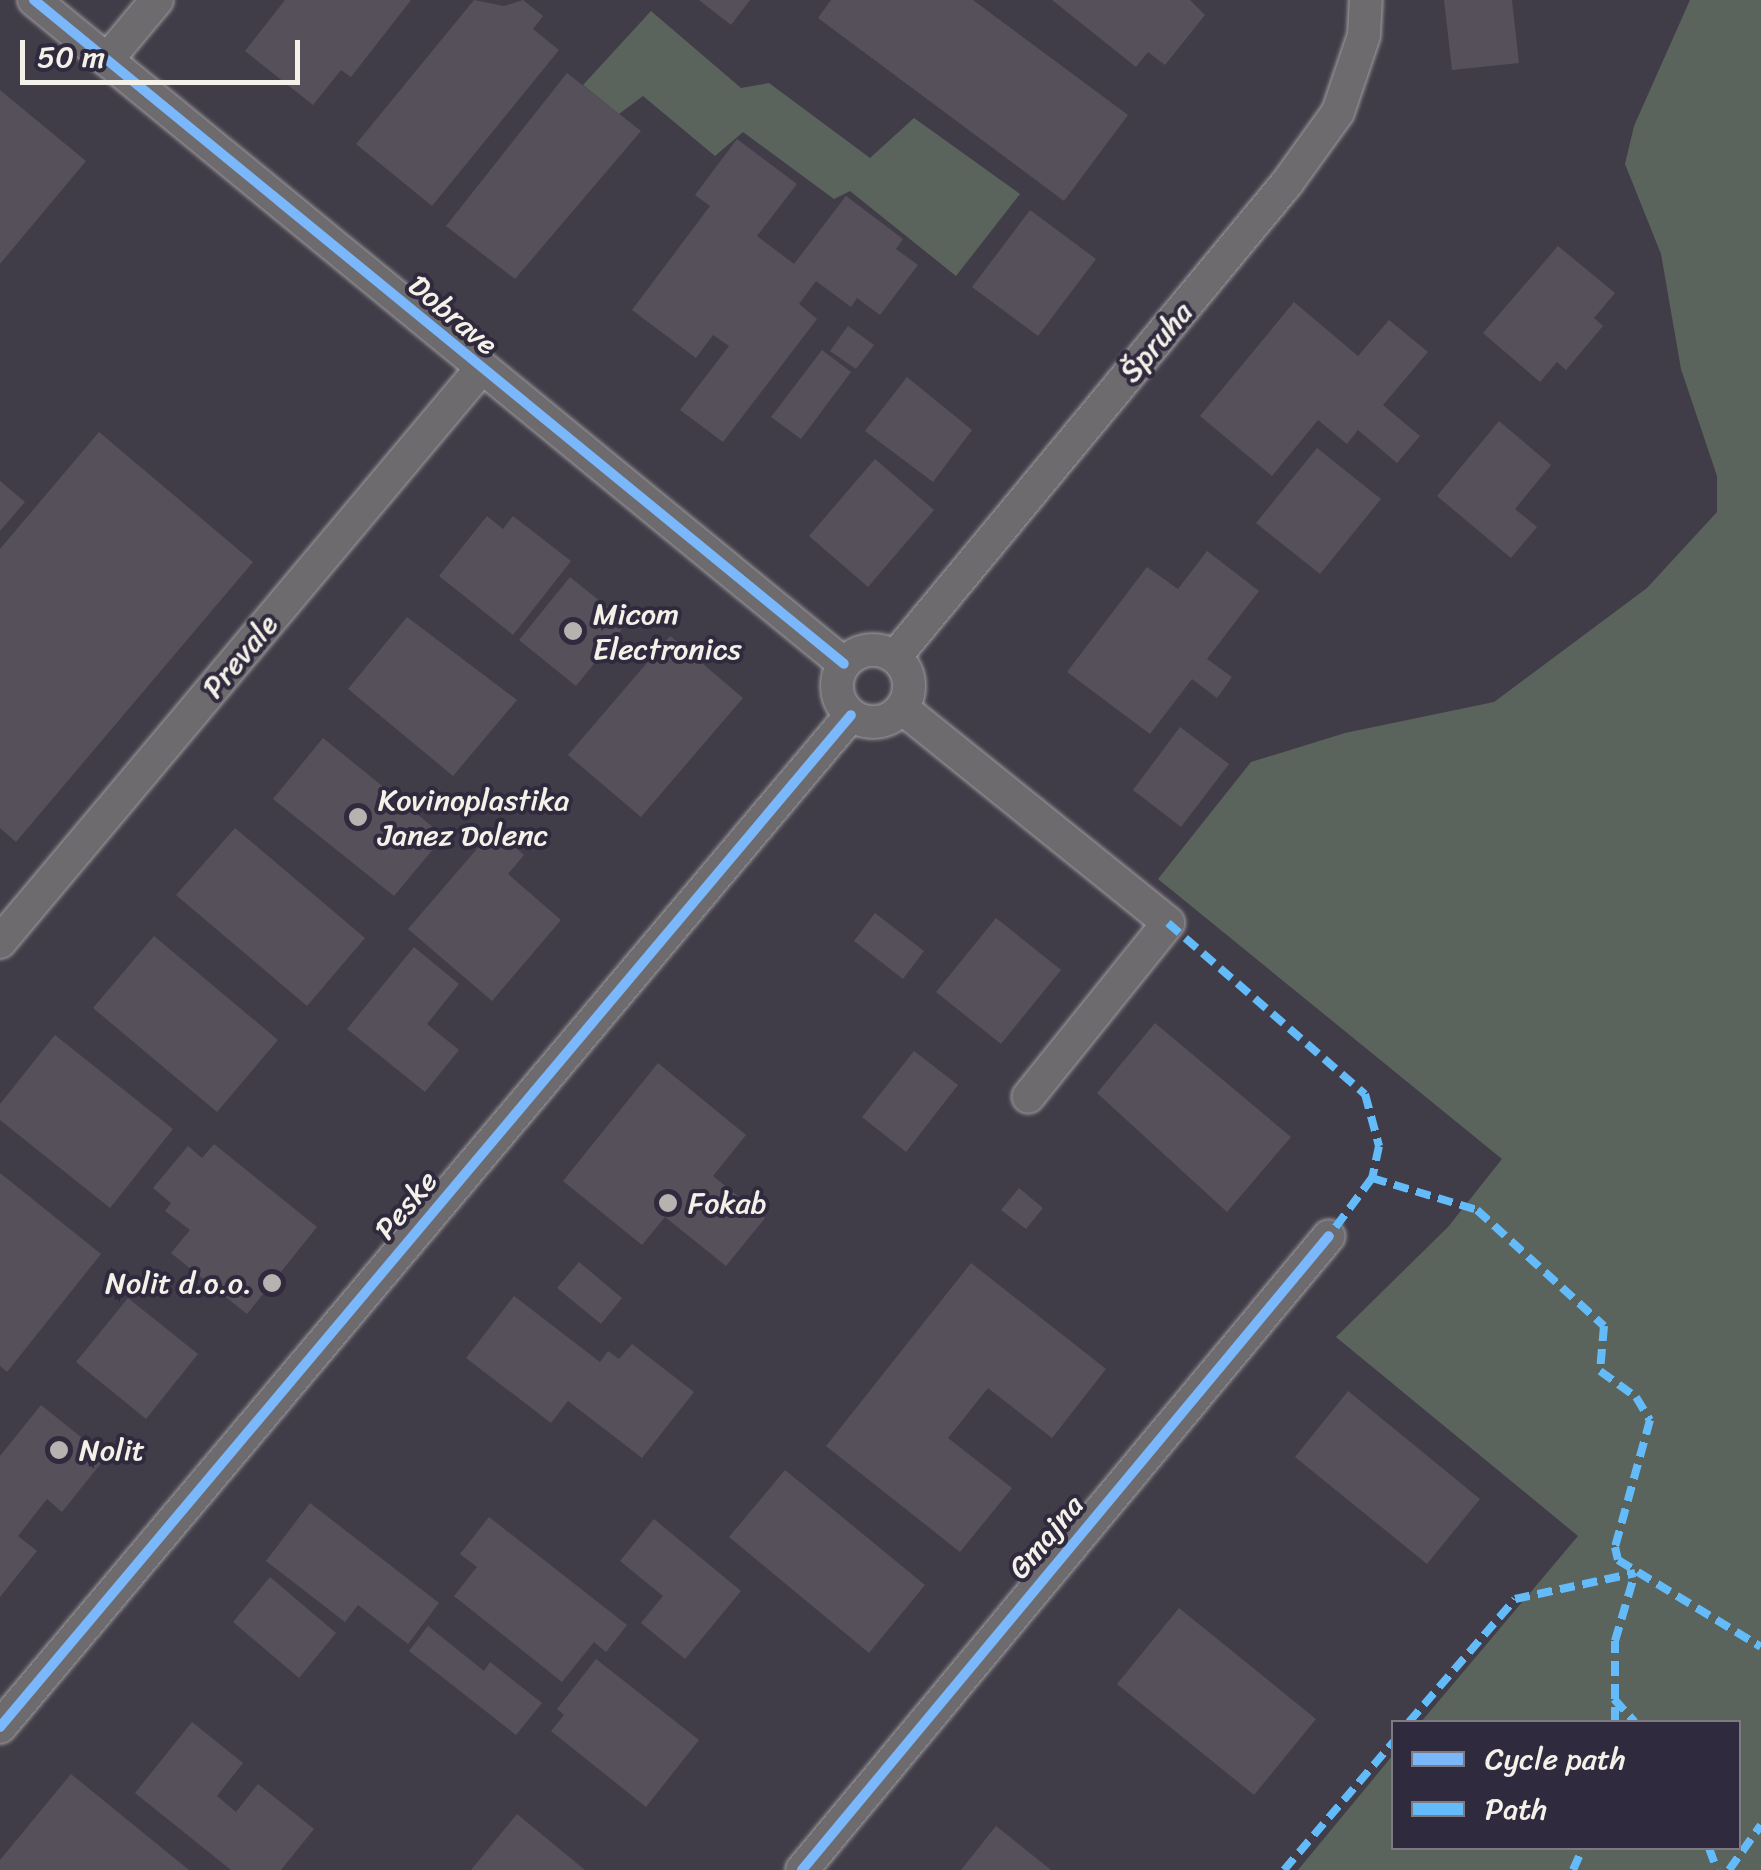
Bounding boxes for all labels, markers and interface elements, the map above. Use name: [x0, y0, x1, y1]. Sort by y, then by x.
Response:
scale bar: [25, 20, 305, 82]
text: 50 m: [37, 30, 105, 84]
street label: Dobrave: [401, 267, 505, 363]
street label: Špruha: [1112, 294, 1200, 390]
place label: Micom Electronics: [593, 596, 741, 666]
street label: Prevale: [195, 607, 285, 705]
marker: Micom Electronics: [562, 620, 584, 642]
place label: Kovinoplastika Janez Dolenc: [378, 782, 569, 852]
marker: Kovinoplastika Janez Dolenc: [347, 806, 369, 828]
street label: Peske: [367, 1163, 445, 1247]
place label: Fokab: [688, 1185, 767, 1221]
marker: Fokab: [657, 1192, 679, 1214]
place label: Nolit d.o.o.: [105, 1265, 252, 1301]
marker: Nolit d.o.o.: [261, 1272, 283, 1294]
place label: Nolit: [79, 1432, 145, 1468]
marker: Nolit: [48, 1439, 70, 1461]
street label: Gmajna: [1001, 1488, 1091, 1586]
legend: [1391, 1720, 1741, 1850]
text: Cycle path: [1485, 1732, 1626, 1786]
text: Path: [1485, 1782, 1547, 1836]

